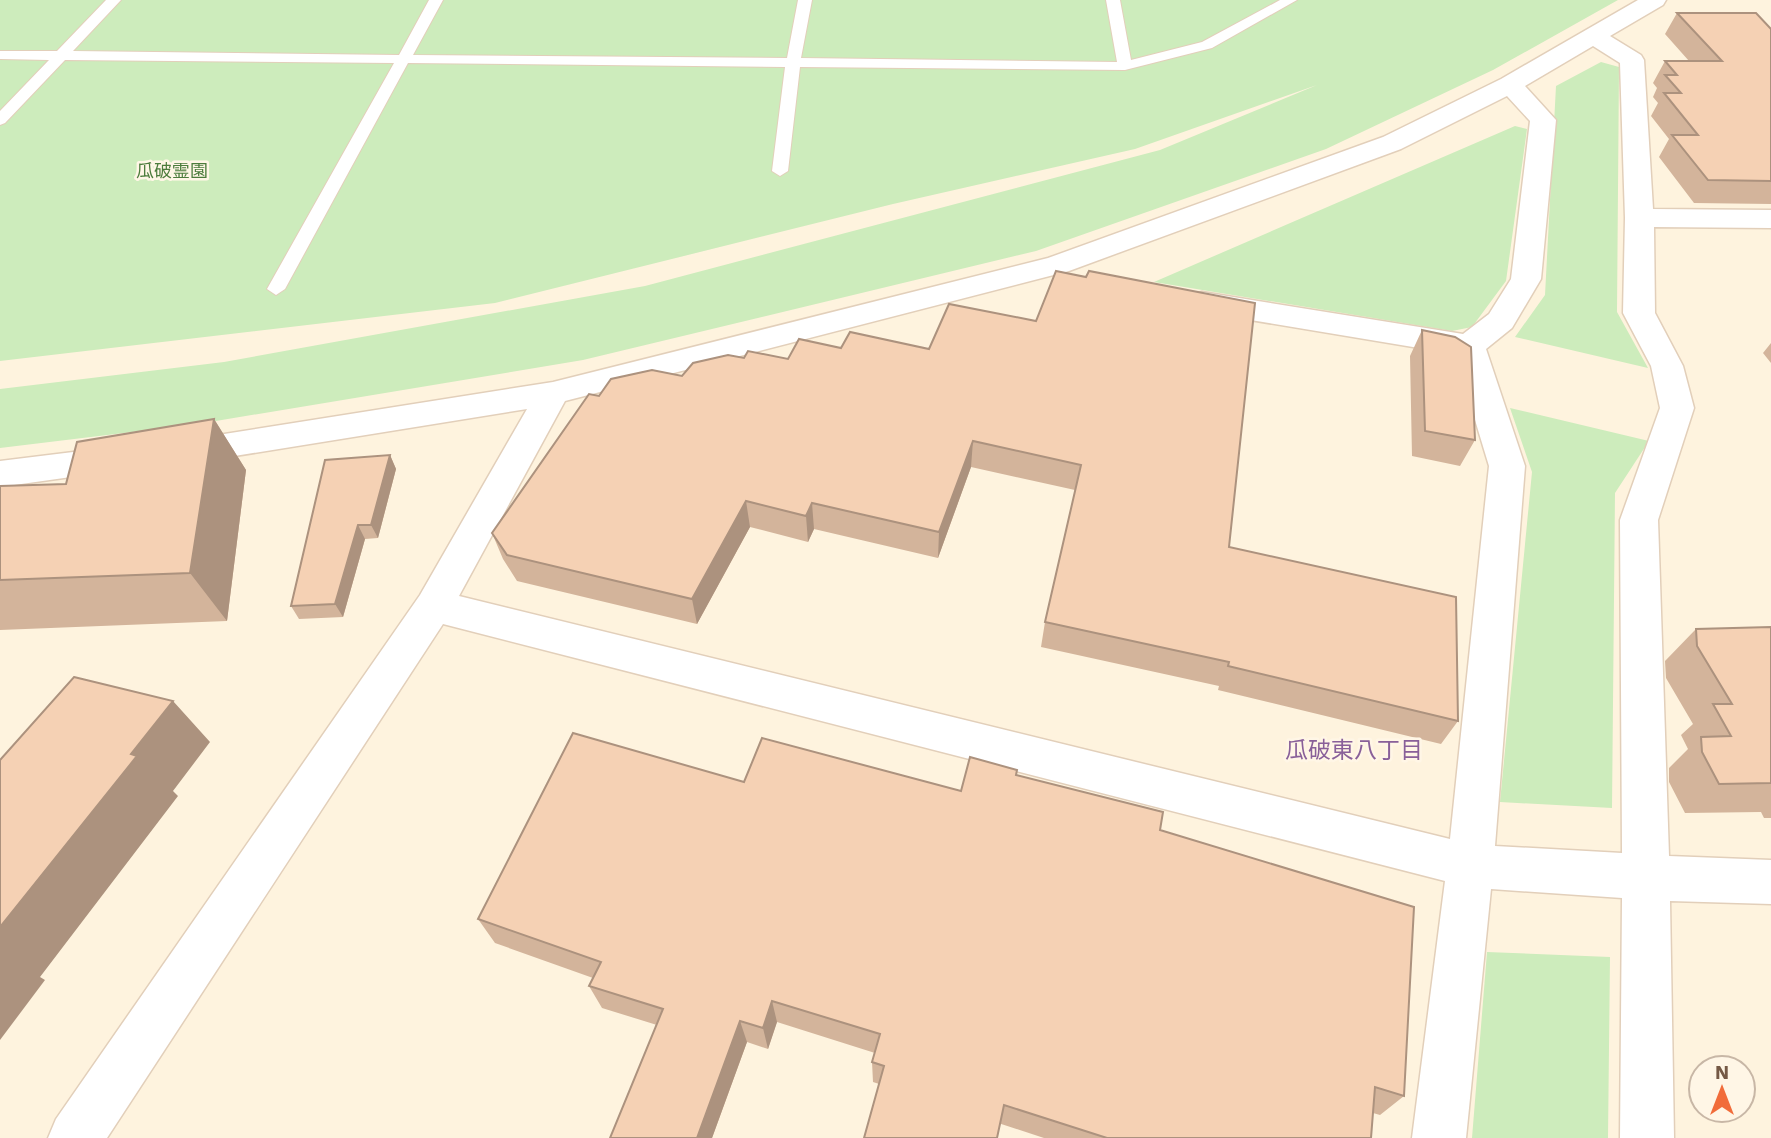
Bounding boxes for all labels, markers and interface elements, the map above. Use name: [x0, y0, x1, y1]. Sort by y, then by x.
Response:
park label: 瓜破霊園: [136, 160, 208, 181]
district label: 瓜破東八丁目: [1285, 737, 1423, 764]
north arrow: [1687, 1054, 1757, 1124]
text: N: [1715, 1061, 1729, 1084]

